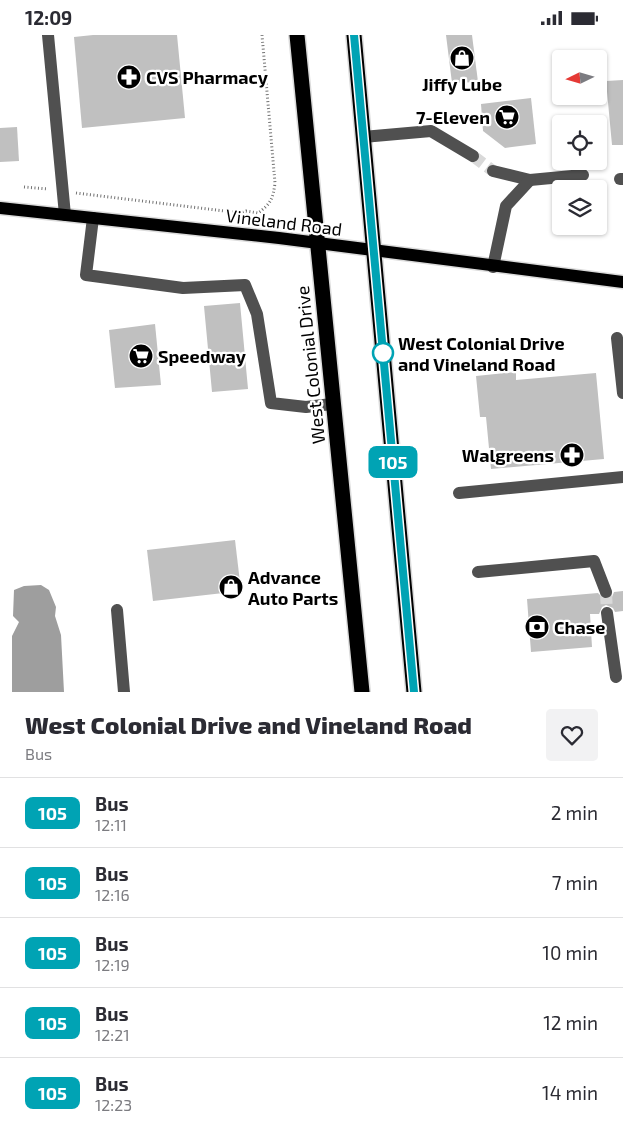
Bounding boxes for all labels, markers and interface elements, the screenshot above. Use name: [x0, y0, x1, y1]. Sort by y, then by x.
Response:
text: 12:09: [25, 6, 72, 29]
shop icon: Jiffy Lube: [449, 45, 475, 71]
north arrow: [552, 50, 608, 105]
map controls: [552, 50, 607, 235]
pharmacy icon: CVS Pharmacy: [116, 64, 142, 90]
place label: CVS Pharmacy: [146, 66, 269, 88]
place label: Jiffy Lube: [422, 73, 502, 95]
supermarket icon: 7-Eleven: [494, 104, 520, 130]
place label: 7-Eleven: [416, 106, 490, 128]
button: locate: [552, 115, 607, 170]
button: layers: [552, 180, 607, 235]
street label: Vineland Road: [225, 204, 343, 240]
street label: West Colonial Drive: [291, 285, 329, 445]
place label: West Colonial Drive and Vineland Road: [398, 332, 565, 375]
marker: West Colonial Drive and Vineland Road: [372, 342, 394, 364]
supermarket icon: Speedway: [128, 343, 154, 369]
place label: Speedway: [158, 345, 247, 367]
pharmacy icon: Walgreens: [559, 442, 585, 468]
place label: Walgreens: [462, 444, 554, 466]
line badge: 105: [364, 446, 422, 478]
text: 105: [378, 451, 408, 473]
place label: Advance Auto Parts: [248, 566, 338, 609]
shop icon: Advance Auto Parts: [218, 574, 244, 600]
bank icon: Chase: [524, 614, 550, 640]
place label: Chase: [554, 616, 605, 638]
button: heart: [546, 709, 598, 761]
text: West Colonial Drive and Vineland Road: [25, 710, 472, 739]
text: Bus: [25, 744, 52, 763]
text: Bus: [95, 792, 129, 815]
text: 2 min: [551, 801, 598, 824]
text: 105: [38, 802, 67, 824]
text: 12:11: [95, 815, 127, 834]
text: Bus: [95, 862, 129, 885]
text: 7 min: [552, 871, 598, 894]
text: 105: [38, 872, 67, 894]
text: 12:16: [95, 885, 130, 904]
text: Bus: [95, 932, 129, 955]
text: 10 min: [542, 941, 598, 964]
text: 105: [38, 942, 67, 964]
text: 12:19: [95, 955, 130, 974]
text: Bus: [95, 1002, 129, 1025]
text: 12 min: [543, 1011, 598, 1034]
text: 105: [38, 1012, 67, 1034]
text: 12:21: [95, 1025, 130, 1044]
text: Bus: [95, 1072, 129, 1095]
text: 14 min: [542, 1081, 598, 1104]
text: 105: [38, 1082, 67, 1104]
text: 12:23: [95, 1095, 132, 1114]

